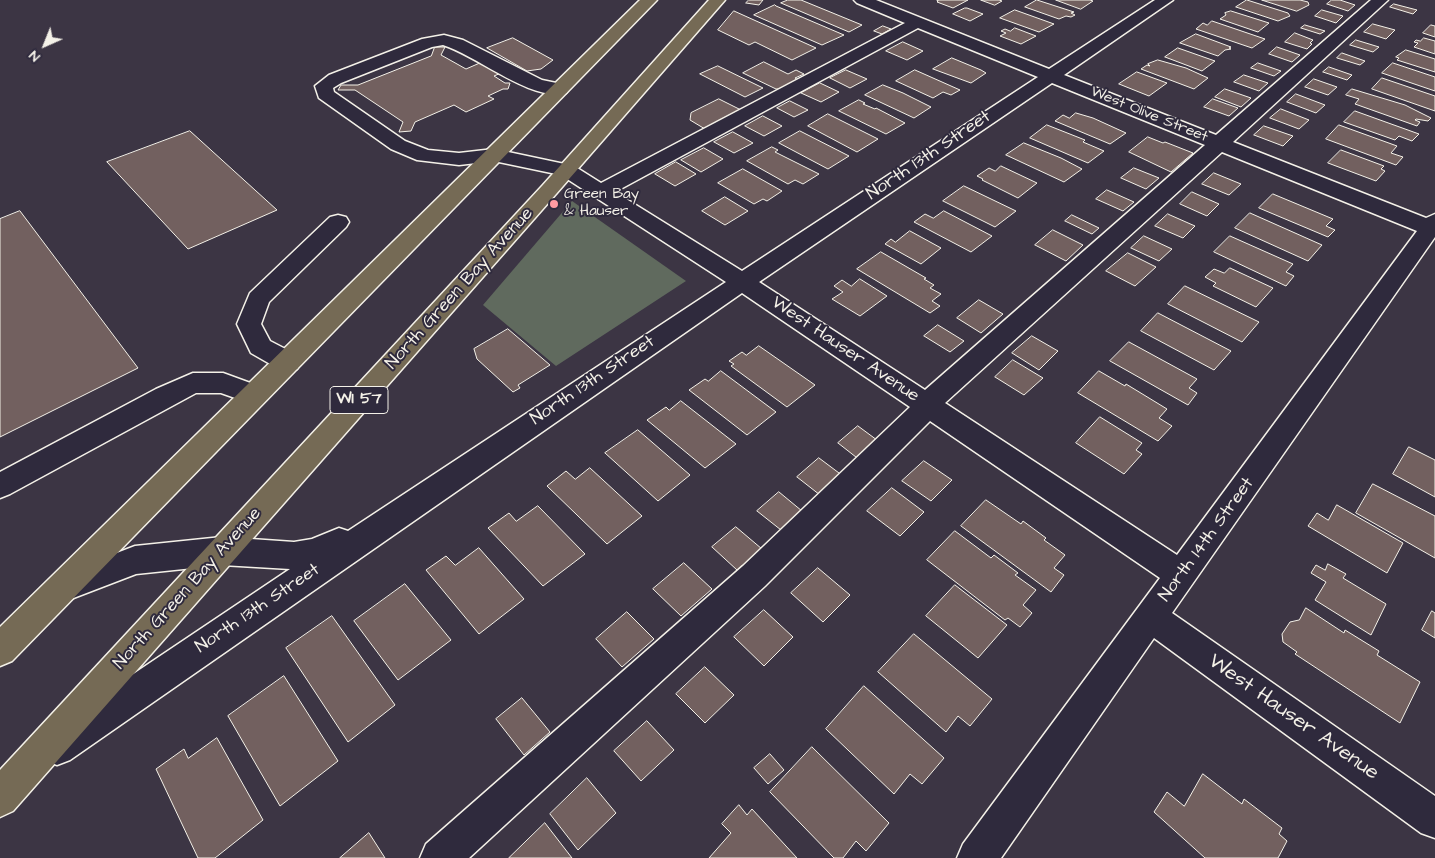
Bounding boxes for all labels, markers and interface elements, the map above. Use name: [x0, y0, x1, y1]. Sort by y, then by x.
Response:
north arrow: [20, 20, 70, 70]
text: N: [24, 46, 45, 66]
street label: West Olive Street: [1088, 83, 1210, 147]
street label: North 13th Street: [863, 106, 995, 206]
place label: Green Bay & Hauser: [564, 186, 639, 221]
marker: Green Bay & Hauser: [548, 198, 560, 210]
street label: North Green Bay Avenue: [382, 204, 538, 374]
street label: West Hauser Avenue: [767, 292, 923, 408]
street label: North 13th Street: [527, 331, 659, 431]
road number: WI 57: [330, 386, 388, 414]
street label: North 14th Street: [1155, 474, 1259, 606]
street label: North Green Bay Avenue: [110, 504, 266, 674]
street label: North 13th Street: [192, 559, 324, 659]
street label: West Hauser Avenue: [1203, 650, 1383, 786]

